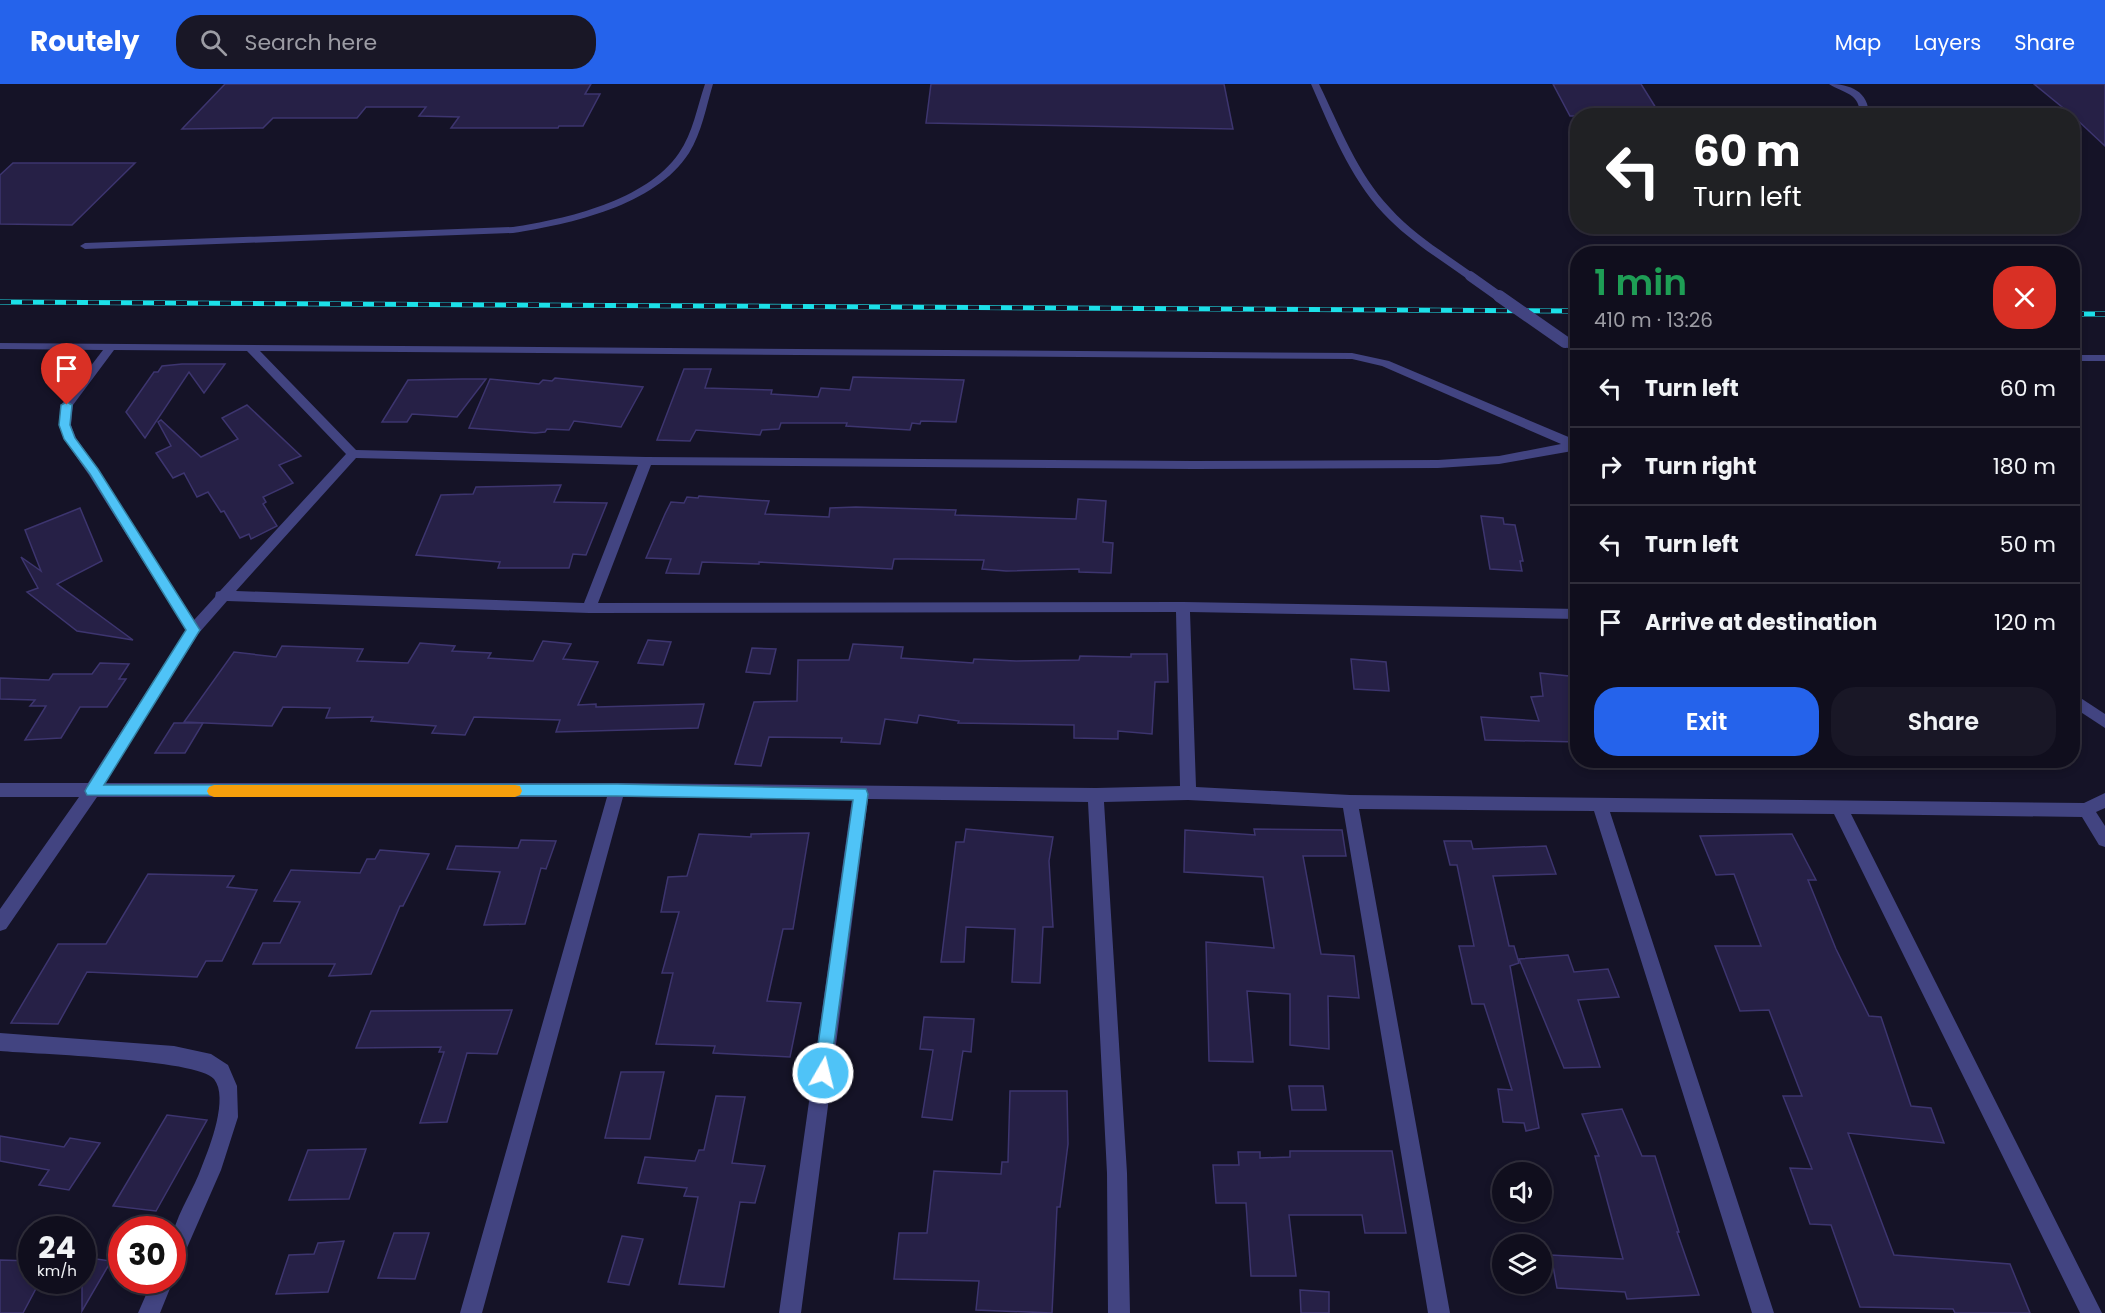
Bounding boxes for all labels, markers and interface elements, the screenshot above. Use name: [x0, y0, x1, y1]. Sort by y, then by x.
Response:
search box: [176, 15, 596, 69]
text: Routely: [30, 22, 140, 61]
icon: search: [197, 26, 230, 59]
text: Search here: [245, 27, 377, 58]
text: Map: [1835, 28, 1881, 57]
text: Layers: [1914, 28, 1981, 57]
text: Share: [2014, 28, 2075, 57]
text: 60 m: [1693, 122, 1801, 181]
icon: left: [1594, 132, 1672, 210]
text: Turn left: [1693, 178, 1802, 215]
text: 1 min: [1594, 257, 1687, 308]
button: close: [1993, 266, 2056, 329]
text: 410 m · 13:26: [1594, 306, 1713, 334]
pin: [41, 343, 92, 405]
icon: arrive: [50, 352, 83, 385]
icon: left: [1594, 372, 1627, 405]
text: Turn left: [1645, 373, 1739, 404]
text: 60 m: [2000, 373, 2056, 404]
icon: right: [1594, 450, 1627, 483]
text: Turn right: [1645, 451, 1756, 482]
text: 180 m: [1993, 451, 2056, 482]
icon: left: [1594, 528, 1627, 561]
text: Turn left: [1645, 529, 1739, 560]
text: 50 m: [2000, 529, 2056, 560]
icon: arrive: [1594, 606, 1627, 639]
text: Arrive at destination: [1645, 607, 1877, 638]
text: 120 m: [1994, 607, 2056, 638]
button: Exit: [1594, 687, 1819, 756]
button: Share: [1831, 687, 2056, 756]
position arrow: [791, 1041, 855, 1105]
map controls: [1492, 1162, 1552, 1294]
button: sound: [1492, 1162, 1552, 1222]
speed limit sign: 30: [108, 1216, 186, 1294]
text: 24: [38, 1226, 76, 1269]
button: layers: [1492, 1234, 1552, 1294]
text: km/h: [37, 1260, 77, 1281]

